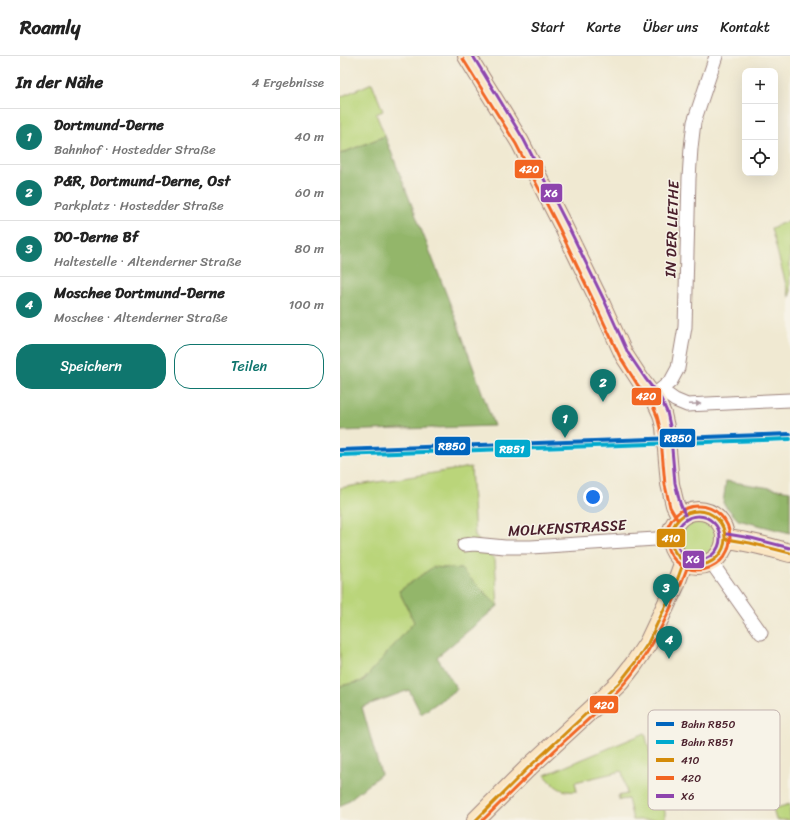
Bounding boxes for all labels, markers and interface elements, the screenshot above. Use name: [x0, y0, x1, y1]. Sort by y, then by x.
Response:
text: Roamly: [20, 11, 80, 44]
text: Start: [531, 15, 564, 40]
text: Karte: [586, 15, 621, 40]
text: Über uns: [643, 15, 698, 40]
text: Kontakt: [720, 15, 770, 40]
text: In der Nähe: [16, 67, 103, 97]
map controls: [742, 68, 778, 176]
button: +: [742, 68, 778, 104]
text: 4 Ergebnisse: [252, 71, 324, 94]
button: −: [742, 104, 778, 140]
text: Dortmund-Derne: [54, 112, 164, 138]
text: 1: [26, 125, 32, 148]
text: 40 m: [294, 125, 324, 148]
text: Bahnhof · Hostedder Straße: [54, 138, 216, 161]
button: locate: [742, 140, 778, 176]
line badge: 420: [514, 159, 544, 179]
text: 420: [518, 160, 539, 179]
text: P&R, Dortmund-Derne, Ost: [54, 168, 230, 194]
street label: IN DER LIETHE: [657, 178, 687, 279]
text: 2: [25, 181, 33, 204]
text: 60 m: [295, 181, 324, 204]
line badge: X6: [540, 183, 563, 203]
text: X6: [543, 184, 558, 203]
text: Parkplatz · Hostedder Straße: [54, 194, 224, 217]
text: DO-Derne Bf: [54, 224, 138, 250]
text: 3: [25, 237, 33, 260]
text: 80 m: [295, 237, 324, 260]
text: Haltestelle · Altenderner Straße: [54, 250, 241, 273]
text: Moschee Dortmund-Derne: [54, 280, 225, 306]
text: 4: [25, 293, 33, 316]
text: 100 m: [289, 293, 324, 316]
text: Moschee · Altenderner Straße: [54, 306, 228, 329]
button: Speichern: [16, 344, 166, 389]
button: Teilen: [174, 344, 324, 389]
pin: 2: [590, 369, 616, 402]
line badge: 420: [631, 387, 662, 406]
text: 420: [635, 387, 656, 406]
one-way arrow: [689, 401, 701, 408]
pin: 1: [552, 405, 578, 438]
line badge: RB50: [659, 428, 696, 448]
text: RB50: [663, 429, 692, 448]
line badge: RB50: [434, 436, 471, 456]
text: RB50: [437, 437, 466, 456]
line badge: RB51: [494, 439, 531, 458]
text: RB51: [498, 440, 525, 459]
your location: [583, 487, 603, 507]
street label: MOLKENSTRASSE: [507, 512, 628, 544]
line badge: 410: [656, 528, 686, 548]
text: 410: [661, 529, 680, 548]
line badge: X6: [682, 550, 705, 569]
text: X6: [685, 550, 700, 569]
pin: 3: [653, 574, 679, 607]
pin: 4: [656, 626, 682, 659]
line badge: 420: [589, 695, 619, 714]
text: 420: [593, 696, 614, 715]
legend: [648, 710, 780, 810]
text: Bahn RB50: [681, 715, 735, 734]
text: Bahn RB51: [681, 733, 733, 752]
text: 410: [681, 751, 700, 770]
text: 420: [681, 769, 701, 788]
text: X6: [680, 787, 695, 806]

